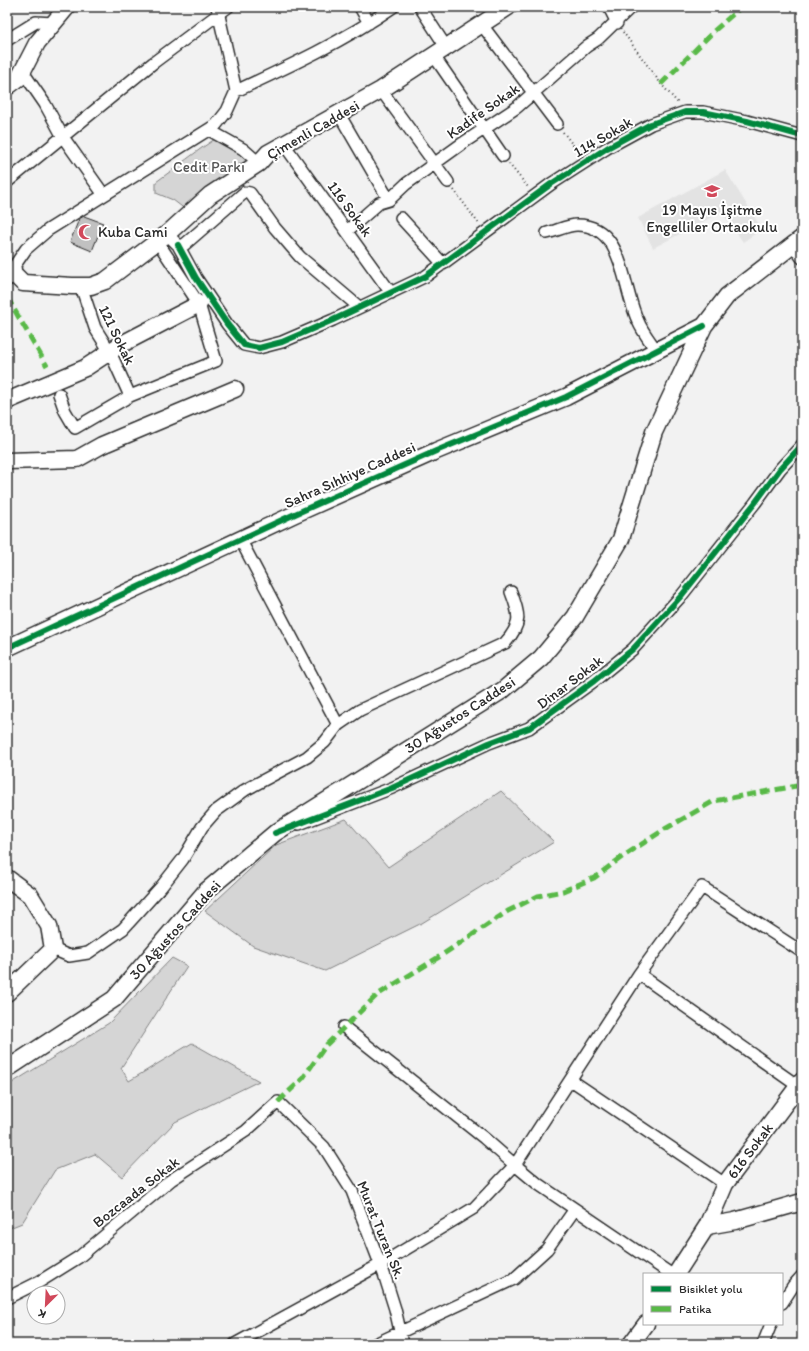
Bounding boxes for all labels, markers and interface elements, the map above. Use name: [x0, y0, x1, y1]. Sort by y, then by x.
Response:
street label: Kadife Sokak: [443, 79, 523, 143]
street label: Çimenli Caddesi: [263, 96, 363, 164]
street label: 114 Sokak: [570, 113, 636, 161]
park label: Cedit Parkı: [173, 158, 245, 176]
street label: 116 Sokak: [324, 178, 376, 241]
school or university icon: 19 Mayıs İşitme Engelliler Ortaokulu: [703, 182, 721, 200]
place label: 19 Mayıs İşitme Engelliler Ortaokulu: [646, 201, 778, 236]
mosque icon: Kuba Cami: [77, 223, 95, 241]
place label: Kuba Cami: [98, 223, 168, 241]
street label: 121 Sokak: [95, 302, 139, 368]
street label: Sahra Sıhhiye Caddesi: [282, 438, 418, 512]
street label: Dinar Sokak: [533, 651, 607, 713]
street label: 30 Ağustos Caddesi: [401, 673, 519, 757]
street label: 30 Ağustos Caddesi: [126, 876, 224, 984]
street label: 616 Sokak: [723, 1119, 777, 1182]
street label: Bozcaada Sokak: [89, 1152, 183, 1231]
street label: Murat Turan Sk.: [353, 1178, 409, 1282]
legend: [643, 1273, 783, 1325]
text: Bisiklet yolu: [679, 1282, 743, 1296]
north arrow: [26, 1285, 66, 1325]
text: Patika: [679, 1302, 712, 1316]
text: K: [35, 1306, 48, 1321]

